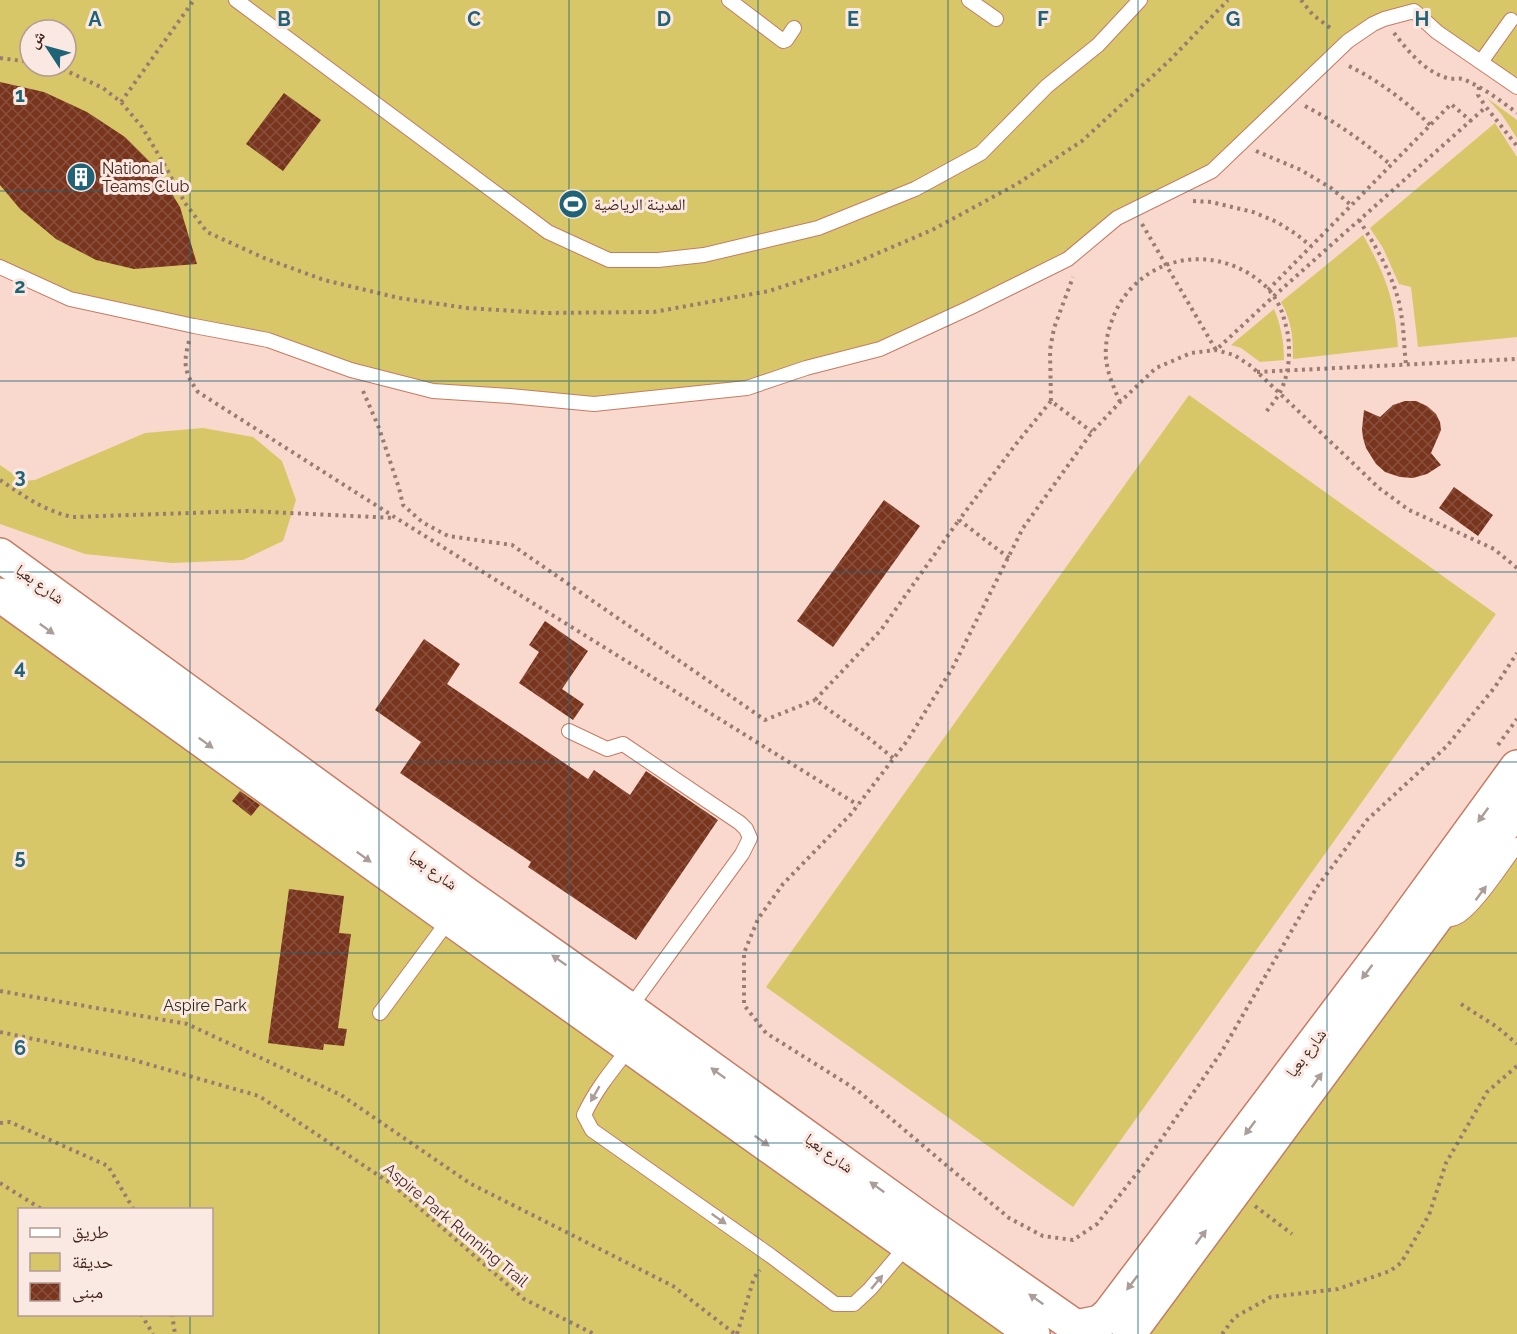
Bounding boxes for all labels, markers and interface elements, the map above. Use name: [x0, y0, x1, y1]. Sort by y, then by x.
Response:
text: A: [88, 7, 102, 31]
text: B: [277, 7, 291, 31]
text: C: [467, 7, 481, 31]
text: D: [657, 7, 671, 31]
text: E: [847, 7, 859, 31]
text: F: [1037, 7, 1049, 31]
text: G: [1226, 7, 1240, 31]
text: H: [1415, 7, 1429, 31]
north arrow: [18, 18, 78, 78]
text: ش: [24, 27, 49, 52]
text: 1: [15, 83, 25, 107]
place label: National Teams Club: [102, 159, 189, 196]
building icon: National Teams Club: [65, 161, 97, 193]
sports icon: المدينة الرياضية: [557, 188, 589, 220]
place label: المدينة الرياضية: [594, 195, 686, 214]
text: 2: [14, 274, 26, 298]
text: 3: [14, 464, 26, 488]
street label: شارع بعيا: [11, 560, 68, 609]
one-way arrow: [39, 623, 55, 635]
text: 4: [14, 655, 26, 679]
one-way arrow: [197, 737, 213, 749]
one-way arrow: [1477, 807, 1489, 822]
text: 5: [14, 845, 26, 869]
street label: شارع بعيا: [404, 846, 461, 895]
one-way arrow: [355, 851, 371, 863]
one-way arrow: [1475, 885, 1487, 901]
one-way arrow: [552, 954, 568, 966]
one-way arrow: [1362, 964, 1374, 979]
park label: Aspire Park: [163, 996, 247, 1015]
street label: شارع بعيا: [1282, 1025, 1331, 1081]
text: 6: [14, 1036, 26, 1060]
one-way arrow: [711, 1067, 727, 1079]
one-way arrow: [1311, 1072, 1323, 1088]
one-way arrow: [589, 1086, 600, 1102]
one-way arrow: [1244, 1119, 1256, 1135]
street label: شارع بعيا: [800, 1129, 857, 1178]
one-way arrow: [754, 1135, 770, 1146]
street label: Aspire Park Running Trail: [380, 1159, 533, 1291]
one-way arrow: [869, 1181, 885, 1193]
legend: [18, 1208, 213, 1316]
one-way arrow: [710, 1213, 726, 1225]
text: طريق: [72, 1221, 109, 1243]
one-way arrow: [1195, 1229, 1207, 1244]
text: حديقة: [72, 1251, 113, 1272]
one-way arrow: [870, 1274, 883, 1290]
one-way arrow: [1127, 1276, 1139, 1291]
text: مبنى: [72, 1281, 103, 1303]
one-way arrow: [1028, 1294, 1044, 1305]

